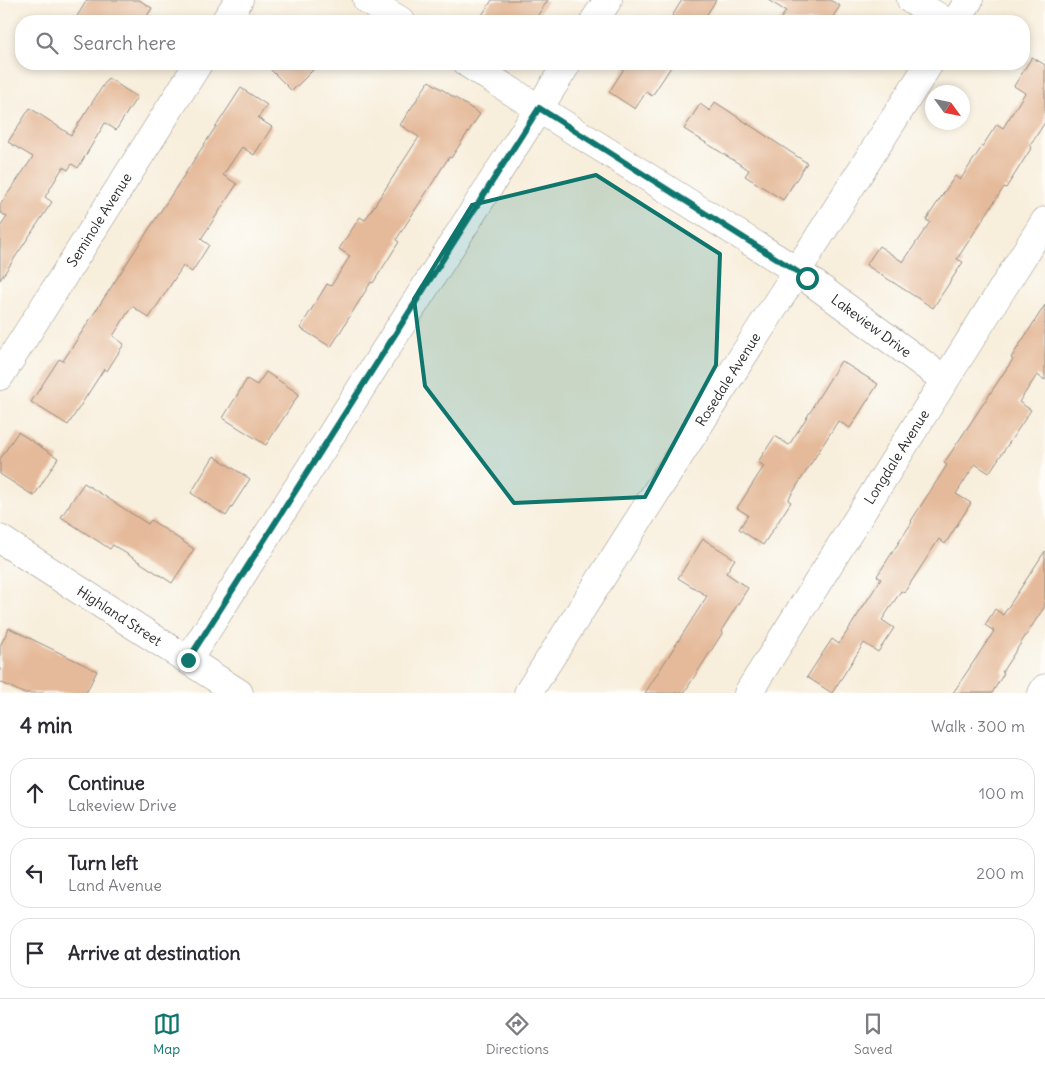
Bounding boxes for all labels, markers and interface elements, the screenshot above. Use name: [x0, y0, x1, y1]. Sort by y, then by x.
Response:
search box: [15, 15, 1030, 70]
icon: search: [33, 29, 61, 57]
text: Search here: [73, 31, 176, 55]
north arrow: [925, 85, 970, 130]
street label: Seminole Avenue: [63, 169, 136, 270]
route start: [796, 267, 819, 290]
street label: Lakeview Drive: [828, 290, 915, 361]
street label: Rosedale Avenue: [691, 329, 765, 430]
street label: Longdale Avenue: [860, 406, 933, 508]
street label: Highland Street: [74, 582, 165, 650]
route end: [177, 649, 200, 672]
text: 4 min: [20, 712, 72, 739]
text: Walk · 300 m: [931, 716, 1025, 736]
text: Continue: [68, 771, 145, 795]
icon: ahead: [21, 779, 49, 807]
text: 100 m: [979, 783, 1024, 803]
text: Lakeview Drive: [68, 795, 177, 815]
text: Turn left: [68, 851, 138, 875]
icon: left: [21, 859, 49, 887]
text: 200 m: [976, 863, 1024, 883]
text: Land Avenue: [68, 875, 162, 895]
icon: arrive: [21, 939, 49, 967]
text: Arrive at destination: [68, 941, 241, 965]
tab: Map: [153, 1010, 181, 1058]
tab: Directions: [486, 1010, 549, 1058]
tab: Saved: [854, 1010, 892, 1058]

